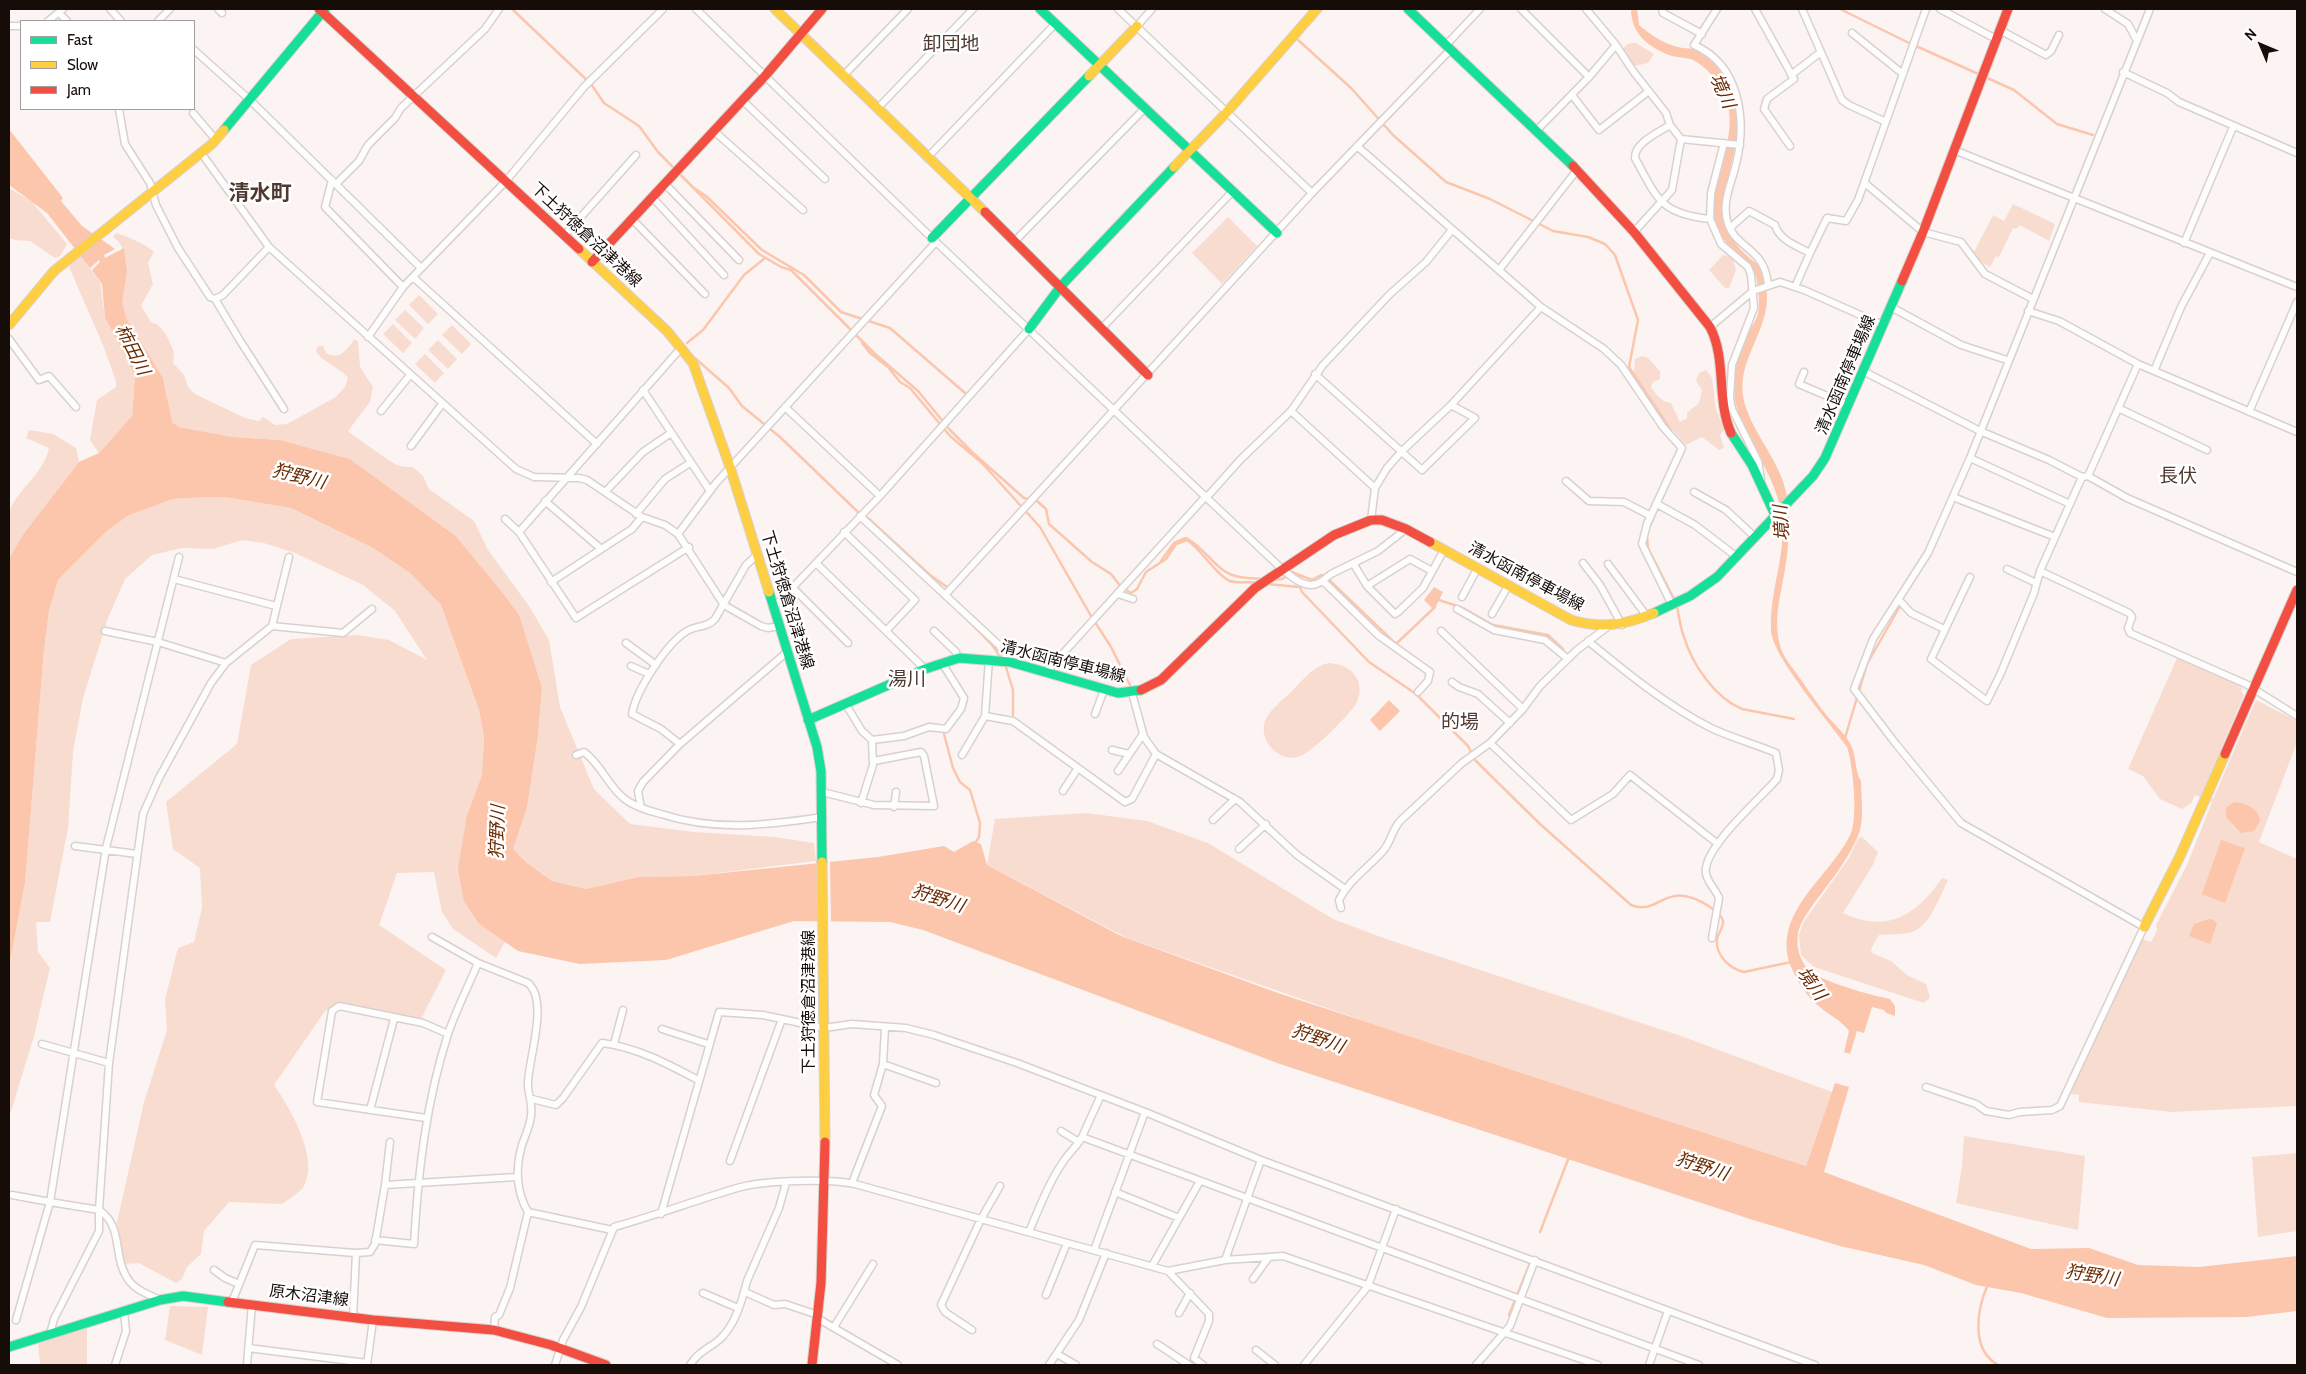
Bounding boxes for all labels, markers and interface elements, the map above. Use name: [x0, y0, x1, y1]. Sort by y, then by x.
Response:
legend: [20, 20, 195, 110]
north arrow: [2236, 20, 2286, 70]
text: N: [2241, 25, 2260, 44]
text: Fast: [67, 31, 92, 49]
district label: 卸団地: [923, 33, 979, 55]
text: Slow: [67, 56, 98, 74]
water label: 境川: [1705, 70, 1739, 112]
text: Jam: [67, 81, 91, 99]
street label: 下土狩徳倉沼津港線: [527, 179, 645, 291]
district label: 清水町: [229, 181, 291, 207]
street label: 清水函南停車場線: [1812, 312, 1880, 438]
water label: 柿田川: [110, 321, 154, 379]
water label: 狩野川: [270, 460, 328, 494]
district label: 長伏: [2159, 465, 2197, 487]
water label: 境川: [1770, 504, 1794, 542]
street label: 下土狩徳倉沼津港線: [757, 528, 817, 672]
street label: 清水函南停車場線: [1465, 538, 1587, 616]
street label: 清水函南停車場線: [999, 637, 1127, 687]
district label: 湯川: [888, 668, 926, 690]
district label: 的場: [1441, 711, 1479, 733]
water label: 狩野川: [486, 805, 510, 859]
water label: 狩野川: [909, 880, 967, 918]
street label: 下土狩徳倉沼津港線: [799, 930, 819, 1074]
water label: 境川: [1792, 963, 1830, 1005]
water label: 狩野川: [1289, 1020, 1347, 1058]
water label: 狩野川: [1673, 1148, 1731, 1186]
water label: 狩野川: [2064, 1261, 2120, 1291]
street label: 原木沼津線: [268, 1282, 350, 1310]

